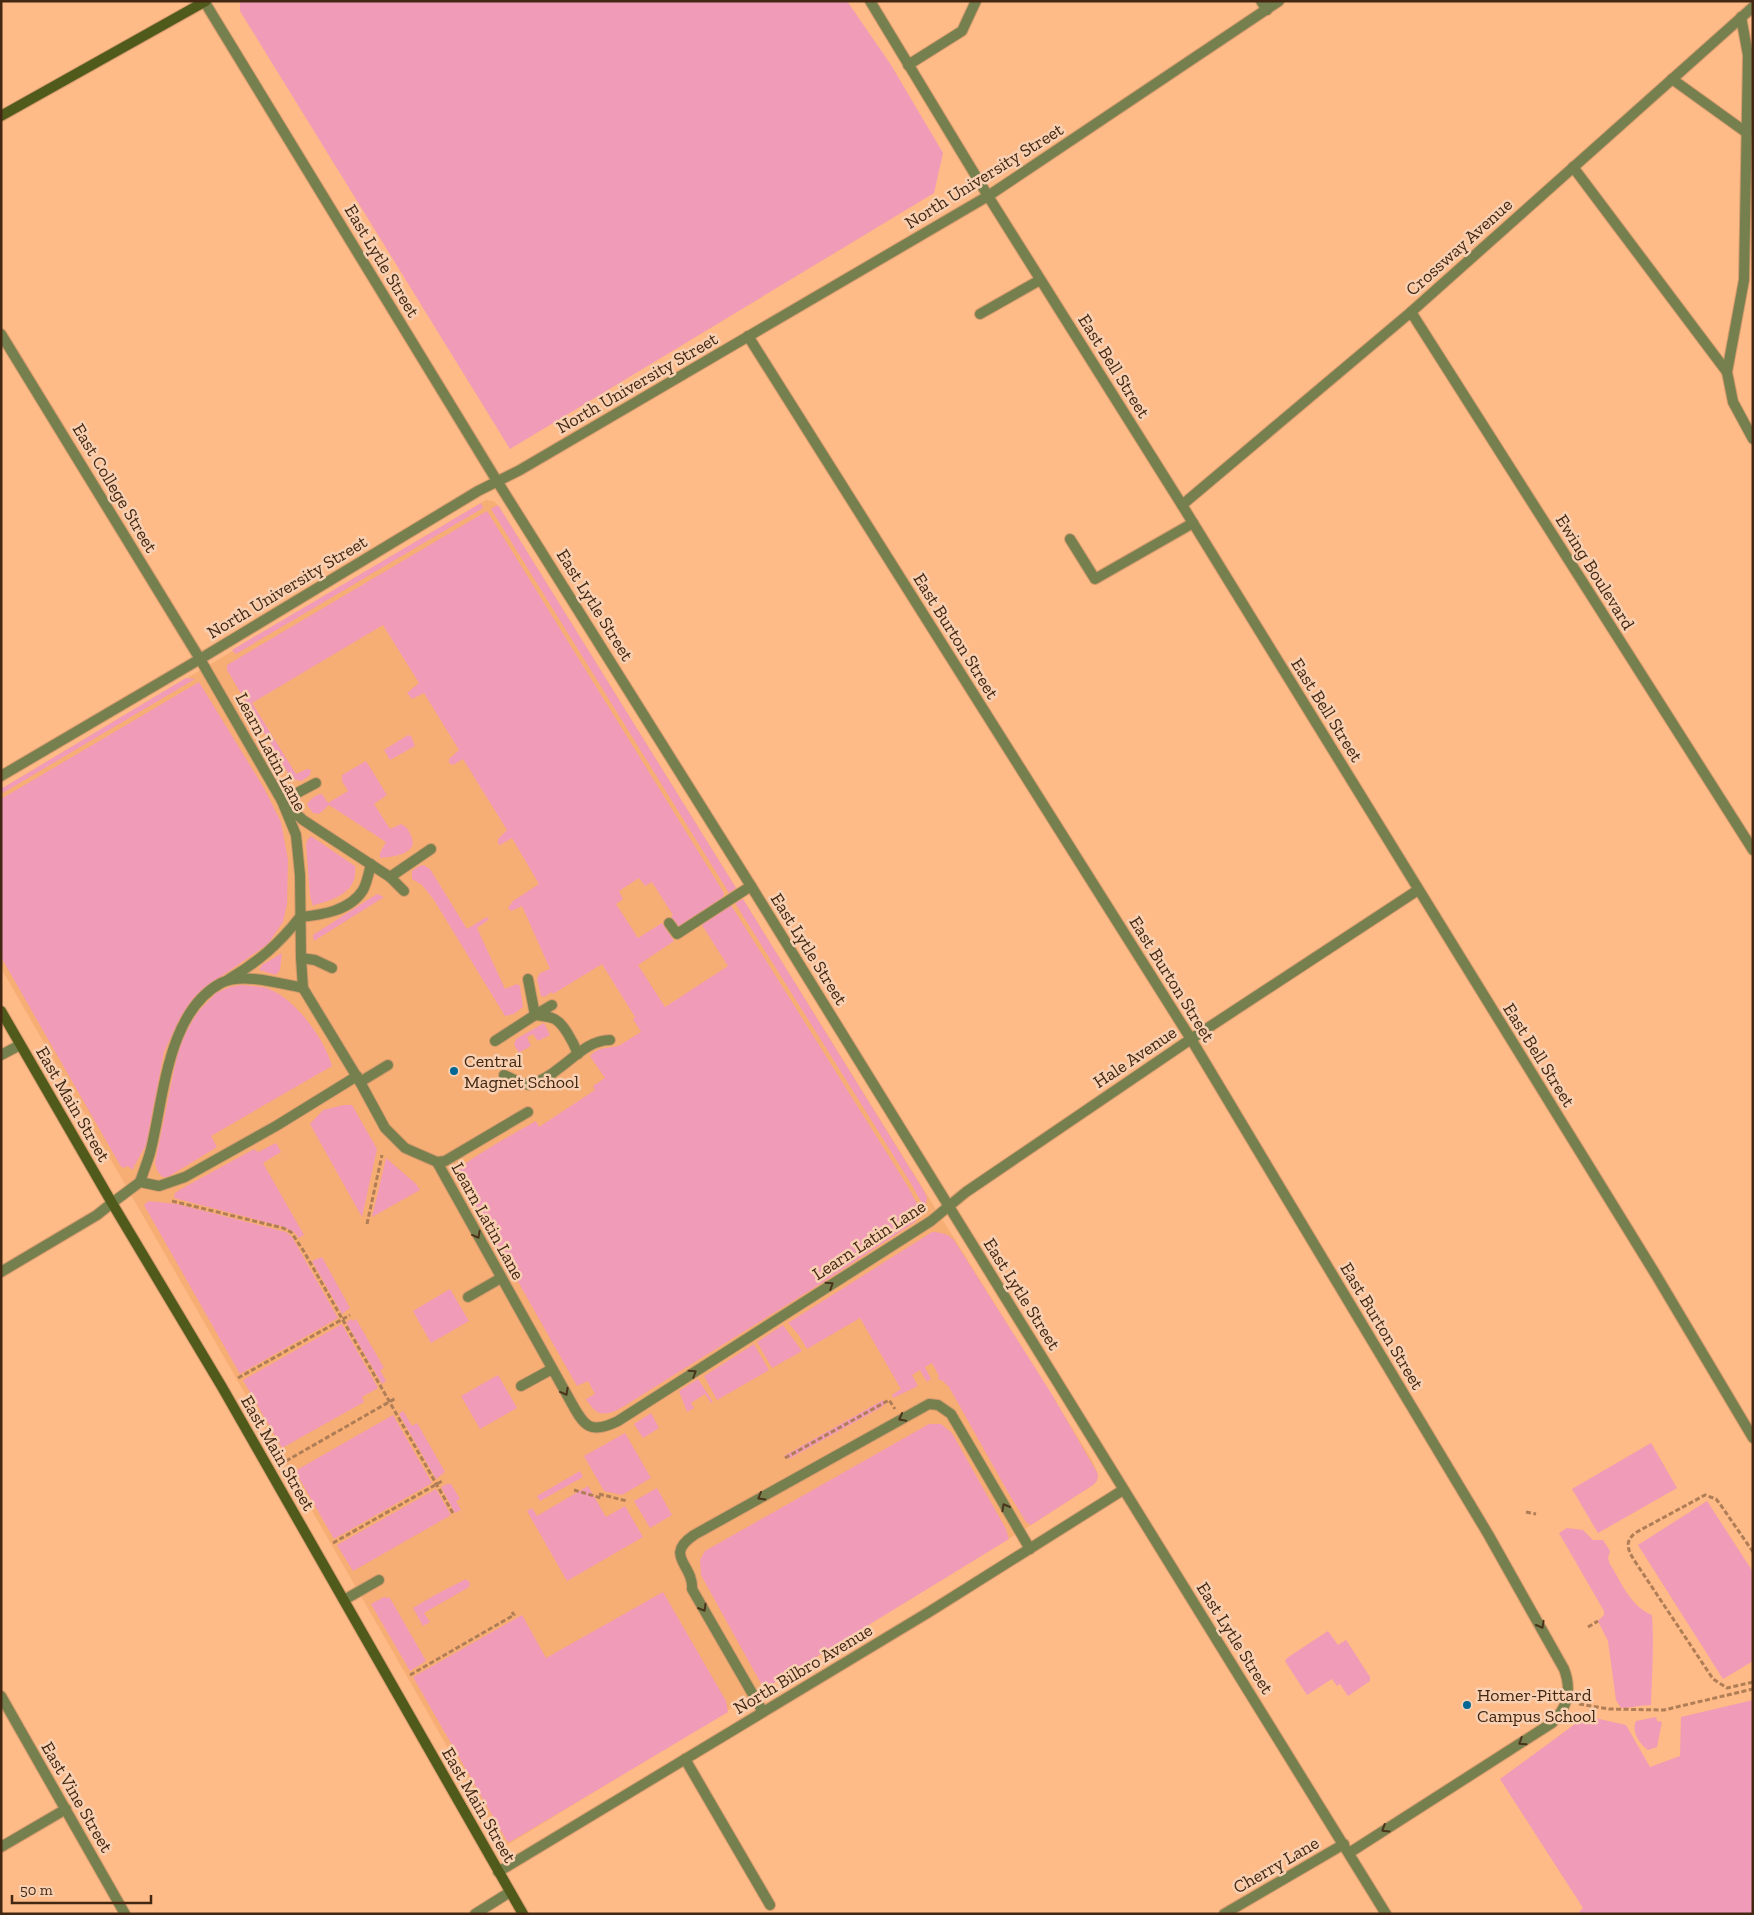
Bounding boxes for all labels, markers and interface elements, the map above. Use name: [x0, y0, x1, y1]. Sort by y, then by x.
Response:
street label: North University Street: [901, 118, 1068, 234]
street label: Crossway Avenue: [1401, 193, 1517, 301]
street label: East Lytle Street: [340, 201, 424, 322]
street label: East Bell Street: [1073, 310, 1155, 422]
street label: North University Street: [552, 328, 722, 438]
street label: East College Street: [68, 419, 162, 557]
street label: Ewing Boulevard: [1551, 510, 1639, 634]
street label: North University Street: [203, 530, 371, 643]
street label: East Lytle Street: [552, 545, 638, 665]
street label: East Burton Street: [908, 569, 1004, 703]
street label: East Bell Street: [1286, 654, 1368, 766]
street label: Learn Latin Lane: [231, 689, 311, 815]
street label: East Lytle Street: [766, 889, 852, 1009]
street label: East Burton Street: [1124, 912, 1220, 1046]
street label: East Bell Street: [1498, 999, 1580, 1111]
street label: Hale Avenue: [1089, 1021, 1181, 1093]
street label: East Main Street: [31, 1043, 115, 1166]
place label: Central Magnet School: [464, 1050, 579, 1093]
marker: Central Magnet School: [448, 1065, 460, 1077]
street label: Learn Latin Lane: [447, 1158, 529, 1284]
street label: Learn Latin Lane: [808, 1195, 930, 1285]
one-way arrow: [471, 1230, 481, 1239]
street label: East Lytle Street: [979, 1234, 1065, 1354]
street label: East Burton Street: [1335, 1259, 1429, 1394]
one-way arrow: [825, 1282, 834, 1292]
one-way arrow: [688, 1370, 697, 1379]
one-way arrow: [559, 1387, 569, 1396]
street label: East Main Street: [236, 1392, 320, 1515]
one-way arrow: [899, 1412, 908, 1422]
one-way arrow: [757, 1491, 766, 1501]
one-way arrow: [1002, 1503, 1012, 1512]
street label: East Lytle Street: [1192, 1578, 1278, 1698]
one-way arrow: [697, 1603, 707, 1612]
street label: North Bilbro Avenue: [730, 1619, 876, 1719]
one-way arrow: [1534, 1620, 1544, 1629]
place label: Homer-Pittard Campus School: [1477, 1684, 1596, 1727]
marker: Homer-Pittard Campus School: [1461, 1699, 1473, 1711]
one-way arrow: [1519, 1736, 1528, 1745]
street label: East Vine Street: [36, 1738, 118, 1856]
street label: East Main Street: [437, 1744, 521, 1867]
one-way arrow: [1382, 1823, 1391, 1833]
street label: Cherry Lane: [1229, 1832, 1323, 1898]
scale bar: [12, 1872, 151, 1904]
text: 50 m: [20, 1881, 53, 1899]

